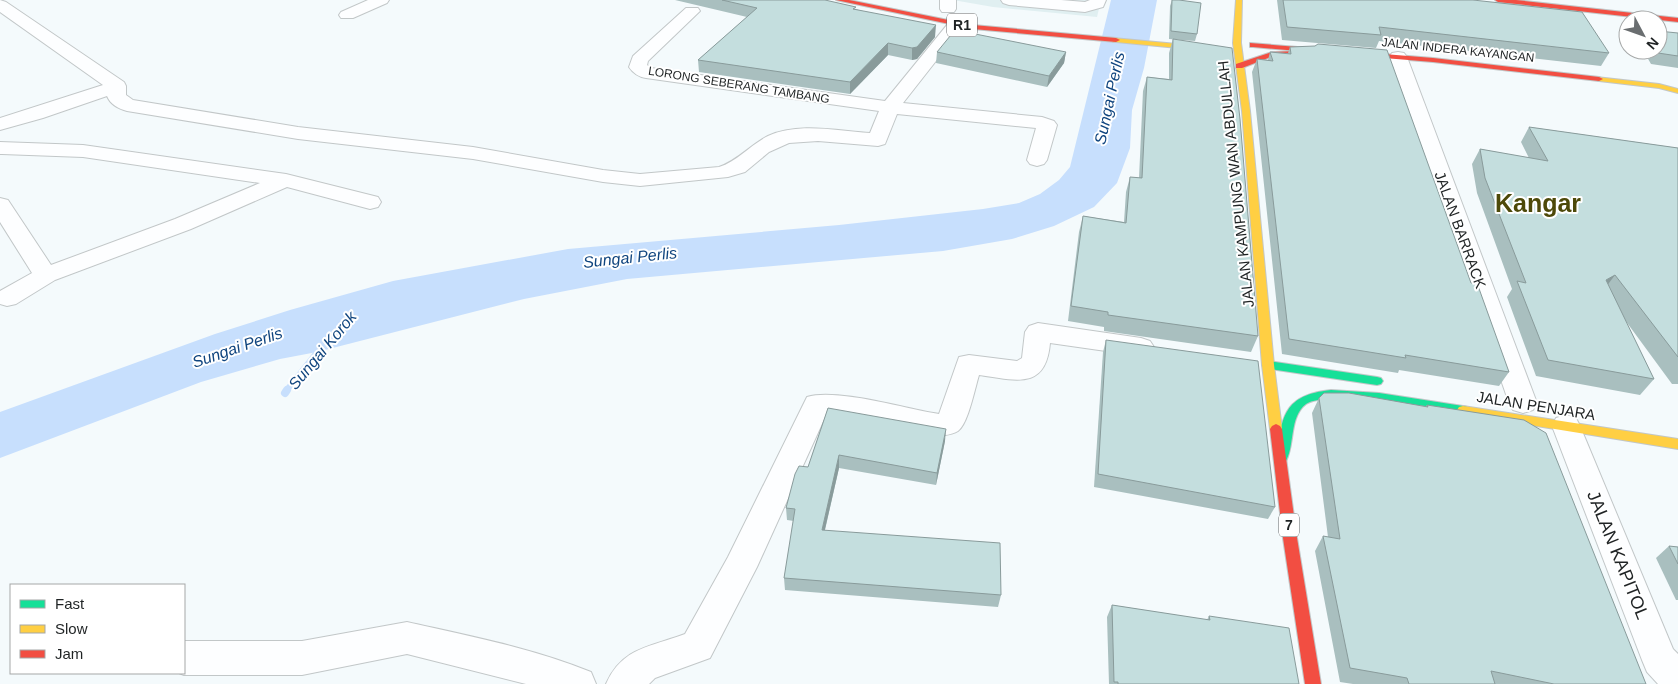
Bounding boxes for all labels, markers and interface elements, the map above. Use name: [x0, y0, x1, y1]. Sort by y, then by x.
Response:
north arrow: [1618, 10, 1668, 60]
road number: R1: [947, 14, 977, 36]
text: N: [1643, 34, 1662, 53]
street label: JALAN INDERA KAYANGAN: [1381, 35, 1535, 65]
water label: Sungai Perlis: [1091, 50, 1128, 146]
street label: JALAN KAMPUNG WAN ABDULLAH: [1214, 60, 1257, 308]
street label: LORONG SEBERANG TAMBANG: [647, 64, 831, 106]
street label: JALAN BARRACK: [1431, 169, 1490, 291]
district label: Kangar: [1495, 189, 1581, 217]
water label: Sungai Perlis: [582, 244, 678, 271]
water label: Sungai Korok: [285, 307, 360, 393]
water label: Sungai Perlis: [190, 324, 285, 371]
street label: JALAN PENJARA: [1475, 388, 1597, 423]
street label: JALAN KAPITOL: [1583, 488, 1653, 622]
road number: 7: [1279, 514, 1299, 536]
legend: [10, 584, 185, 674]
text: Fast: [55, 595, 85, 612]
text: Slow: [55, 620, 88, 637]
text: Jam: [55, 645, 83, 662]

